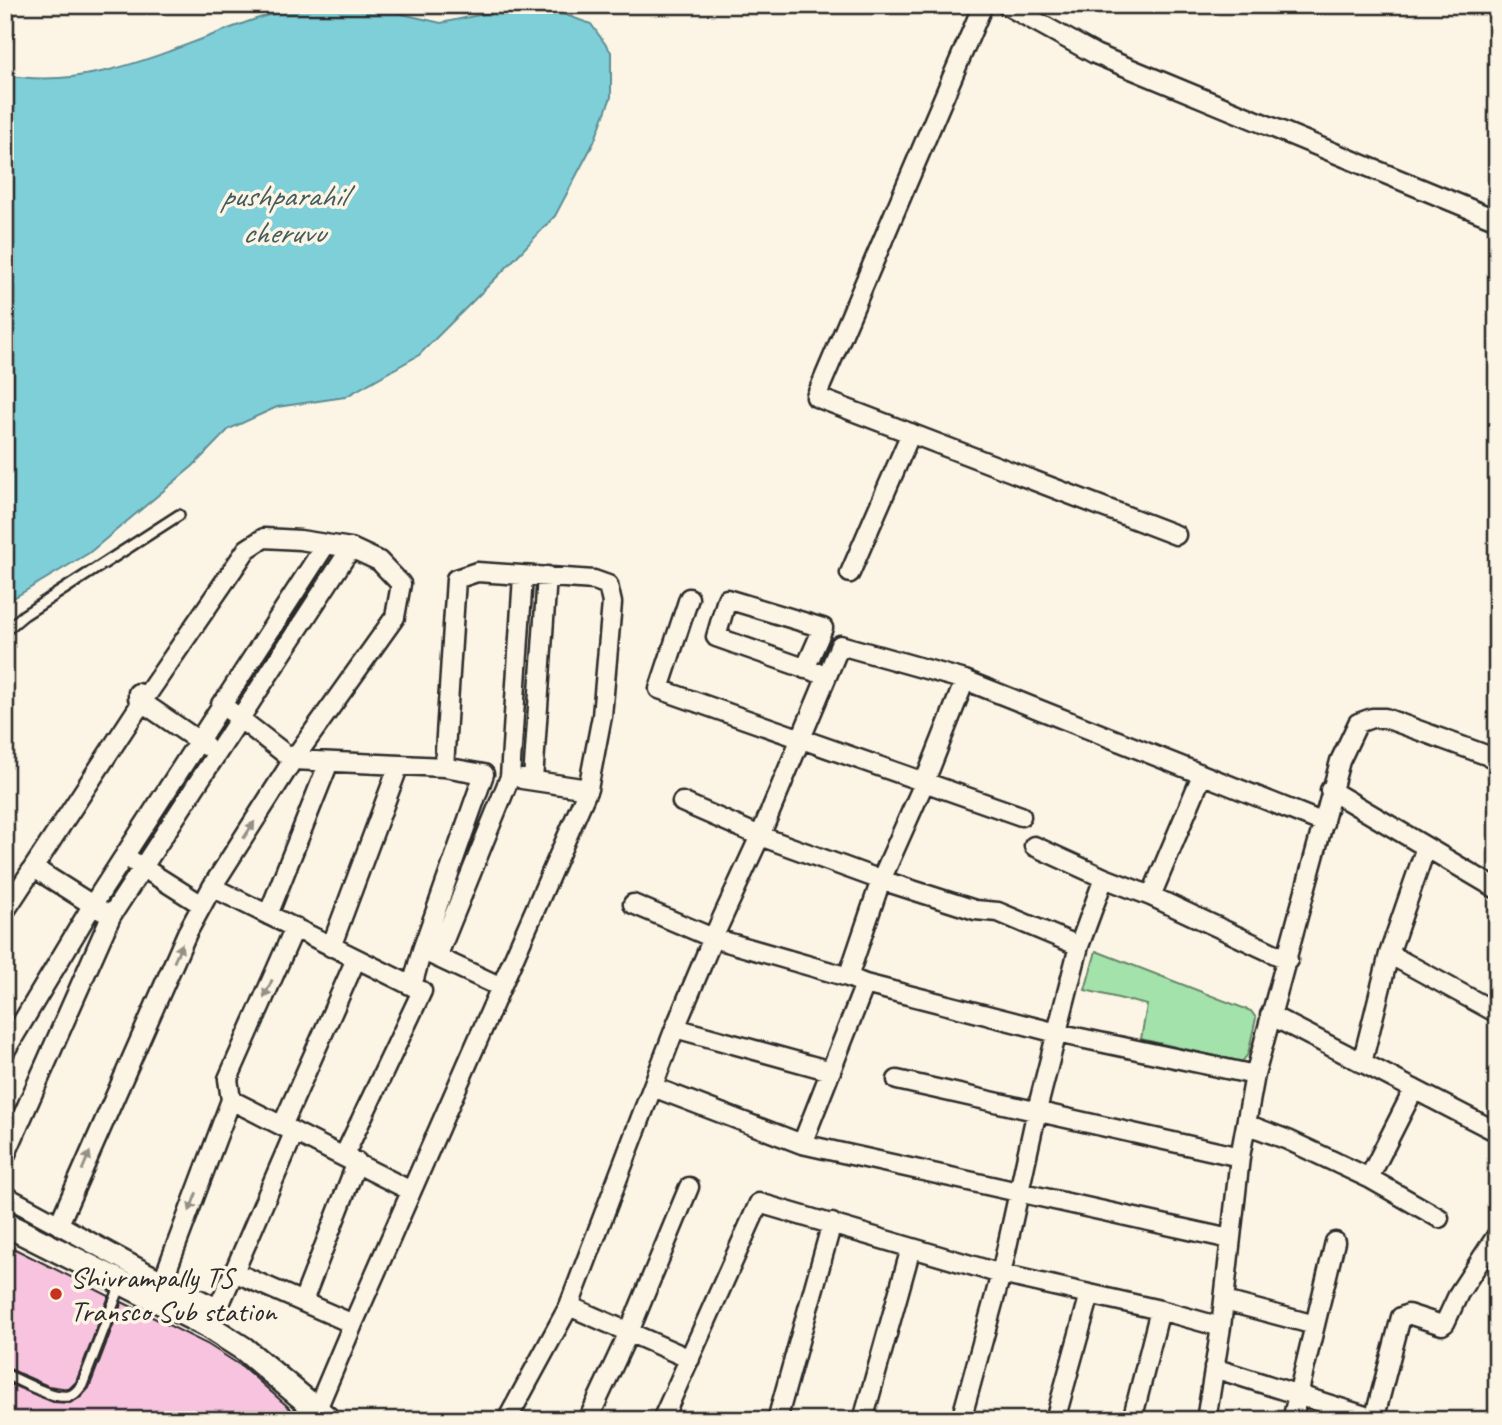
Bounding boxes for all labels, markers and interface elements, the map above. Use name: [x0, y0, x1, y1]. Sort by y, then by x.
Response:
water label: pushparahil cheruvu: [220, 175, 356, 253]
one-way arrow: [242, 820, 255, 839]
one-way arrow: [172, 943, 184, 963]
one-way arrow: [262, 979, 273, 1000]
one-way arrow: [80, 1151, 92, 1171]
one-way arrow: [187, 1191, 198, 1212]
place label: Shivrampally TS Transco Sub station: [70, 1258, 278, 1330]
marker: Shivrampally TS Transco Sub station: [48, 1286, 64, 1302]

